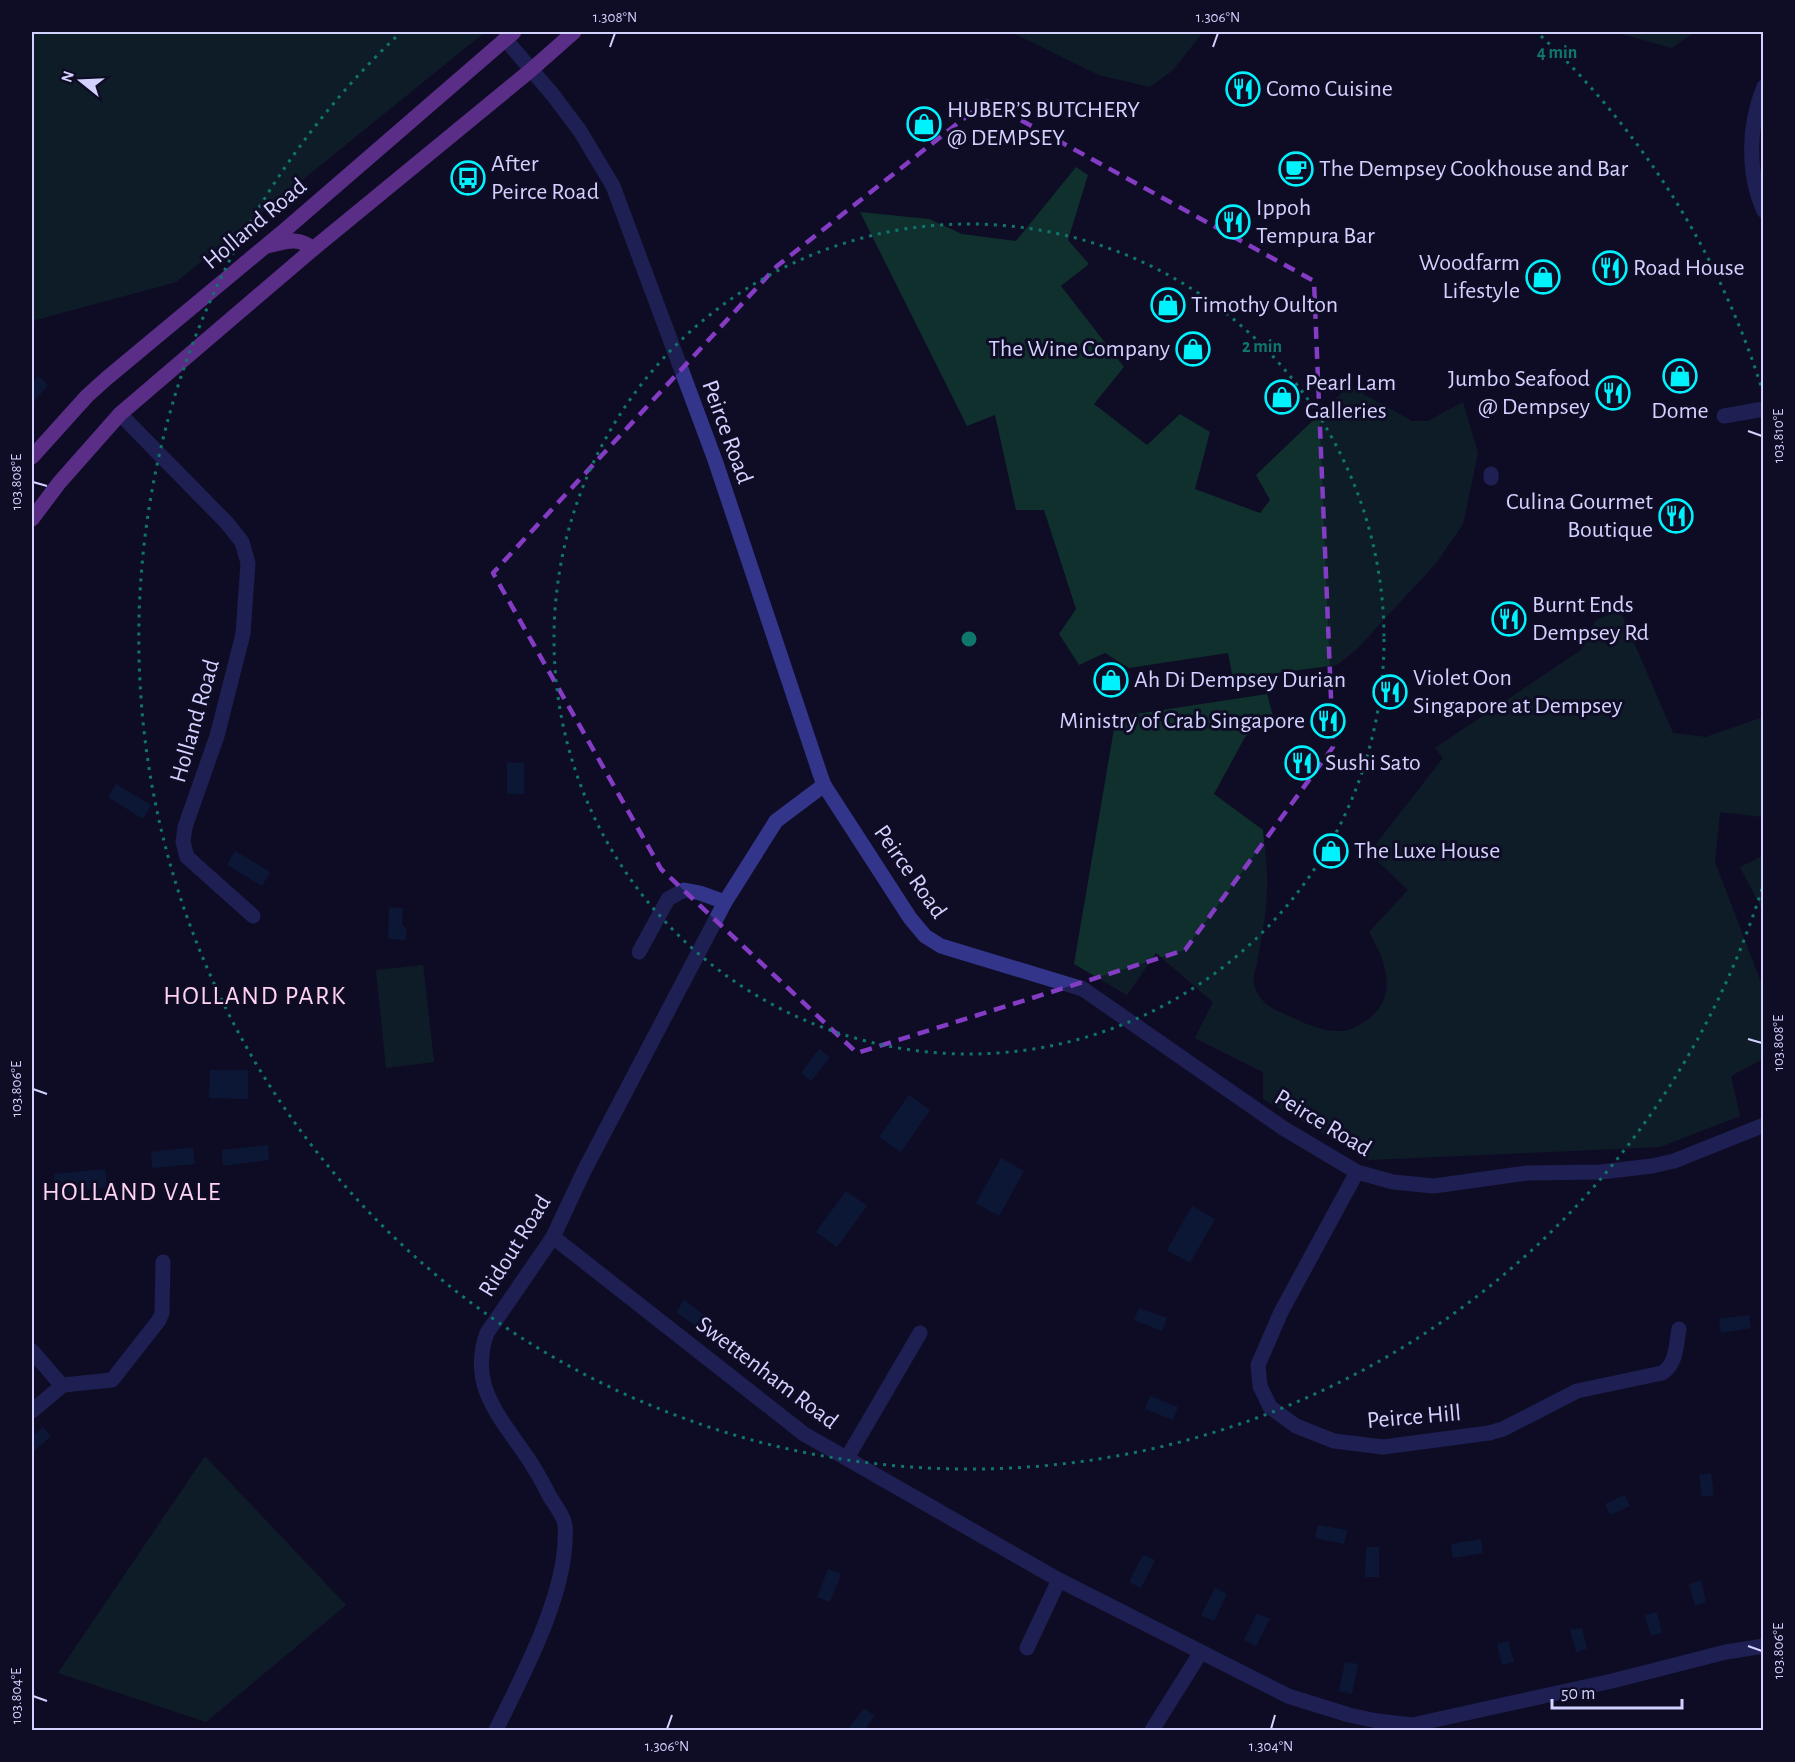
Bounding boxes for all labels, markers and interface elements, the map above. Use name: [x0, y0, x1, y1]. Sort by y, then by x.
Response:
text: 1.308°N: [593, 10, 637, 25]
text: 1.306°N: [1196, 10, 1240, 25]
text: 4 min: [1537, 44, 1577, 62]
north arrow: [51, 51, 111, 111]
text: N: [58, 69, 77, 84]
restaurant icon: Como Cuisine: [1225, 71, 1261, 107]
place label: Como Cuisine: [1266, 77, 1393, 101]
place label: HUBER’S BUTCHERY @ DEMPSEY: [947, 98, 1140, 150]
shop icon: HUBER’S BUTCHERY @ DEMPSEY: [906, 106, 942, 142]
cafe icon: The Dempsey Cookhouse and Bar: [1278, 151, 1314, 187]
place label: After Peirce Road: [491, 152, 599, 204]
place label: The Dempsey Cookhouse and Bar: [1319, 157, 1628, 181]
bus stop icon: After Peirce Road: [450, 160, 486, 196]
street label: Holland Road: [199, 174, 311, 274]
place label: Ippoh Tempura Bar: [1256, 196, 1375, 248]
restaurant icon: Ippoh Tempura Bar: [1215, 204, 1251, 240]
restaurant icon: Road House: [1592, 250, 1628, 286]
place label: Woodfarm Lifestyle: [1419, 251, 1520, 303]
place label: Road House: [1633, 256, 1745, 280]
shop icon: Woodfarm Lifestyle: [1525, 259, 1561, 295]
shop icon: Timothy Oulton: [1150, 287, 1186, 323]
place label: Timothy Oulton: [1191, 293, 1338, 317]
shop icon: The Wine Company: [1175, 331, 1211, 367]
place label: The Wine Company: [988, 337, 1170, 361]
text: 2 min: [1242, 338, 1282, 356]
shop icon: Dome: [1662, 358, 1698, 394]
place label: Jumbo Seafood @ Dempsey: [1448, 367, 1590, 419]
place label: Pearl Lam Galleries: [1305, 371, 1396, 423]
restaurant icon: Jumbo Seafood @ Dempsey: [1595, 375, 1631, 411]
street label: Peirce Road: [697, 377, 757, 487]
shop icon: Pearl Lam Galleries: [1264, 379, 1300, 415]
place label: Dome: [1651, 399, 1709, 423]
text: 103.810°E: [1771, 409, 1786, 463]
text: 103.808°E: [9, 454, 24, 510]
place label: Culina Gourmet Boutique: [1506, 490, 1653, 542]
restaurant icon: Culina Gourmet Boutique: [1658, 498, 1694, 534]
place label: Burnt Ends Dempsey Rd: [1532, 593, 1649, 645]
restaurant icon: Burnt Ends Dempsey Rd: [1491, 601, 1527, 637]
centre of rings: [959, 629, 979, 649]
street label: Holland Road: [166, 657, 224, 785]
shop icon: Ah Di Dempsey Durian: [1093, 662, 1129, 698]
place label: Violet Oon Singapore at Dempsey: [1413, 666, 1622, 718]
place label: Ah Di Dempsey Durian: [1134, 668, 1346, 692]
restaurant icon: Violet Oon Singapore at Dempsey: [1372, 674, 1408, 710]
restaurant icon: Ministry of Crab Singapore: [1310, 703, 1346, 739]
place label: Ministry of Crab Singapore: [1059, 709, 1305, 733]
restaurant icon: Sushi Sato: [1284, 745, 1320, 781]
place label: Sushi Sato: [1325, 751, 1421, 775]
street label: Peirce Road: [869, 821, 951, 923]
shop icon: The Luxe House: [1313, 833, 1349, 869]
place label: The Luxe House: [1354, 839, 1500, 863]
district label: HOLLAND PARK: [163, 983, 347, 1009]
text: 103.808°E: [1771, 1015, 1786, 1071]
text: 103.806°E: [9, 1061, 24, 1117]
street label: Peirce Road: [1270, 1085, 1376, 1161]
district label: HOLLAND VALE: [42, 1179, 222, 1205]
street label: Ridout Road: [474, 1191, 556, 1301]
street label: Swettenham Road: [692, 1312, 842, 1434]
street label: Peirce Hill: [1366, 1401, 1462, 1433]
text: 103.806°E: [1771, 1623, 1786, 1679]
text: 103.804°E: [9, 1668, 24, 1724]
scale bar: [1552, 1672, 1682, 1710]
text: 50 m: [1561, 1685, 1595, 1703]
text: 1.306°N: [645, 1739, 689, 1754]
text: 1.304°N: [1249, 1739, 1293, 1754]

